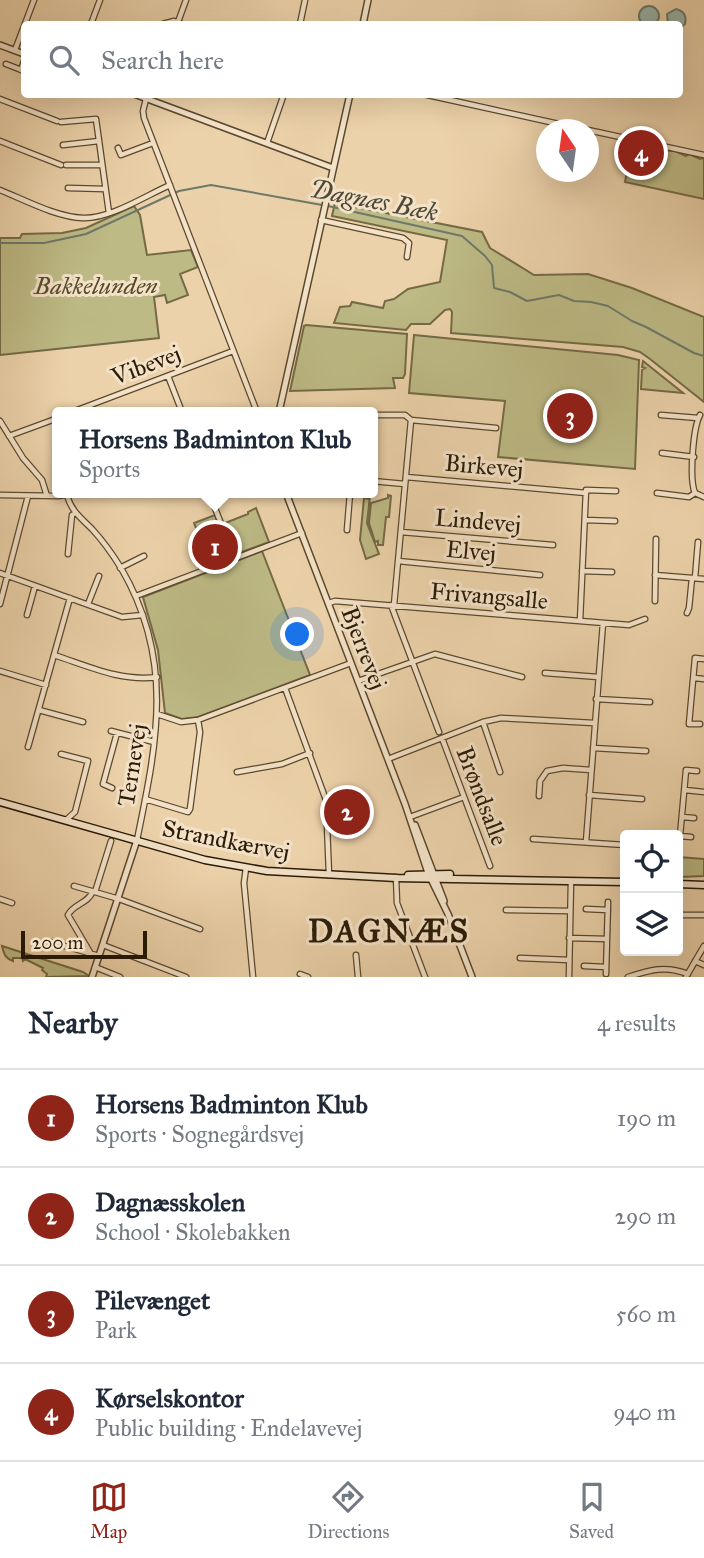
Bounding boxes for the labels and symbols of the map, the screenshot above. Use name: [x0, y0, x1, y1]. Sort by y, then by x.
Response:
north arrow: [536, 119, 599, 182]
pin: 4: [618, 127, 664, 179]
water label: Dagnæs Bæk: [307, 172, 441, 228]
park label: Bakkelunden: [33, 271, 158, 301]
street label: Vibevej: [106, 338, 185, 392]
pin: 3: [547, 390, 593, 442]
street label: Birkevej: [443, 448, 525, 484]
street label: Lindevej: [434, 502, 522, 540]
pin: 1: [192, 521, 238, 573]
street label: Elvej: [445, 534, 497, 568]
street label: Frivangsalle: [429, 576, 549, 616]
street label: Bjerrevej: [334, 602, 394, 694]
your location: [280, 617, 314, 651]
street label: Ternevej: [111, 721, 153, 809]
street label: Brøndsalle: [449, 742, 515, 850]
pin: 2: [324, 786, 370, 838]
street label: Strandkærvej: [160, 813, 292, 867]
district label: DAGNÆS: [308, 912, 470, 951]
scale bar: [21, 928, 147, 960]

